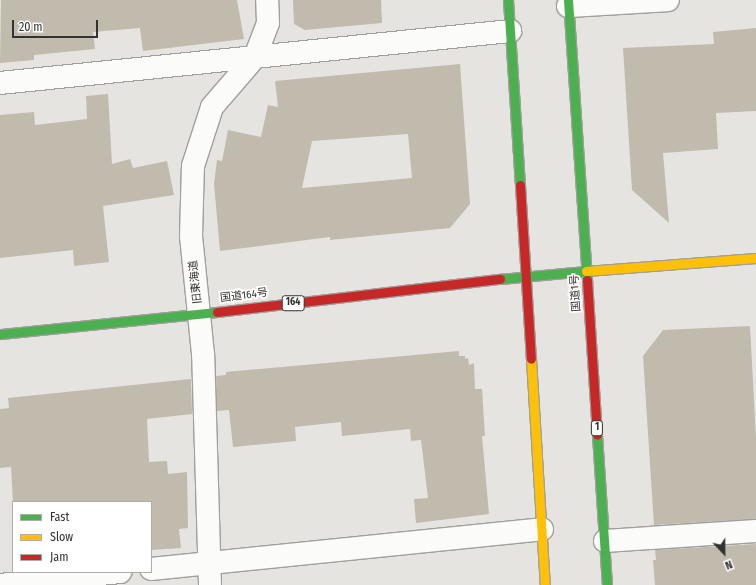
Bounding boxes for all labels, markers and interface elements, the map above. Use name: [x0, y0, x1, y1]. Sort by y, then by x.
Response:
scale bar: [14, 12, 100, 38]
text: 20 m: [19, 20, 43, 34]
street label: 旧東海道: [187, 259, 205, 305]
street label: 国道1号: [568, 274, 584, 312]
street label: 国道164号: [219, 287, 269, 305]
road number: 164: [281, 295, 305, 311]
road number: 1: [590, 420, 604, 436]
legend: [12, 501, 152, 573]
text: Fast: [50, 510, 69, 524]
text: Slow: [50, 530, 73, 544]
north arrow: [704, 533, 744, 573]
text: Jam: [50, 550, 68, 564]
text: N: [723, 557, 734, 572]

